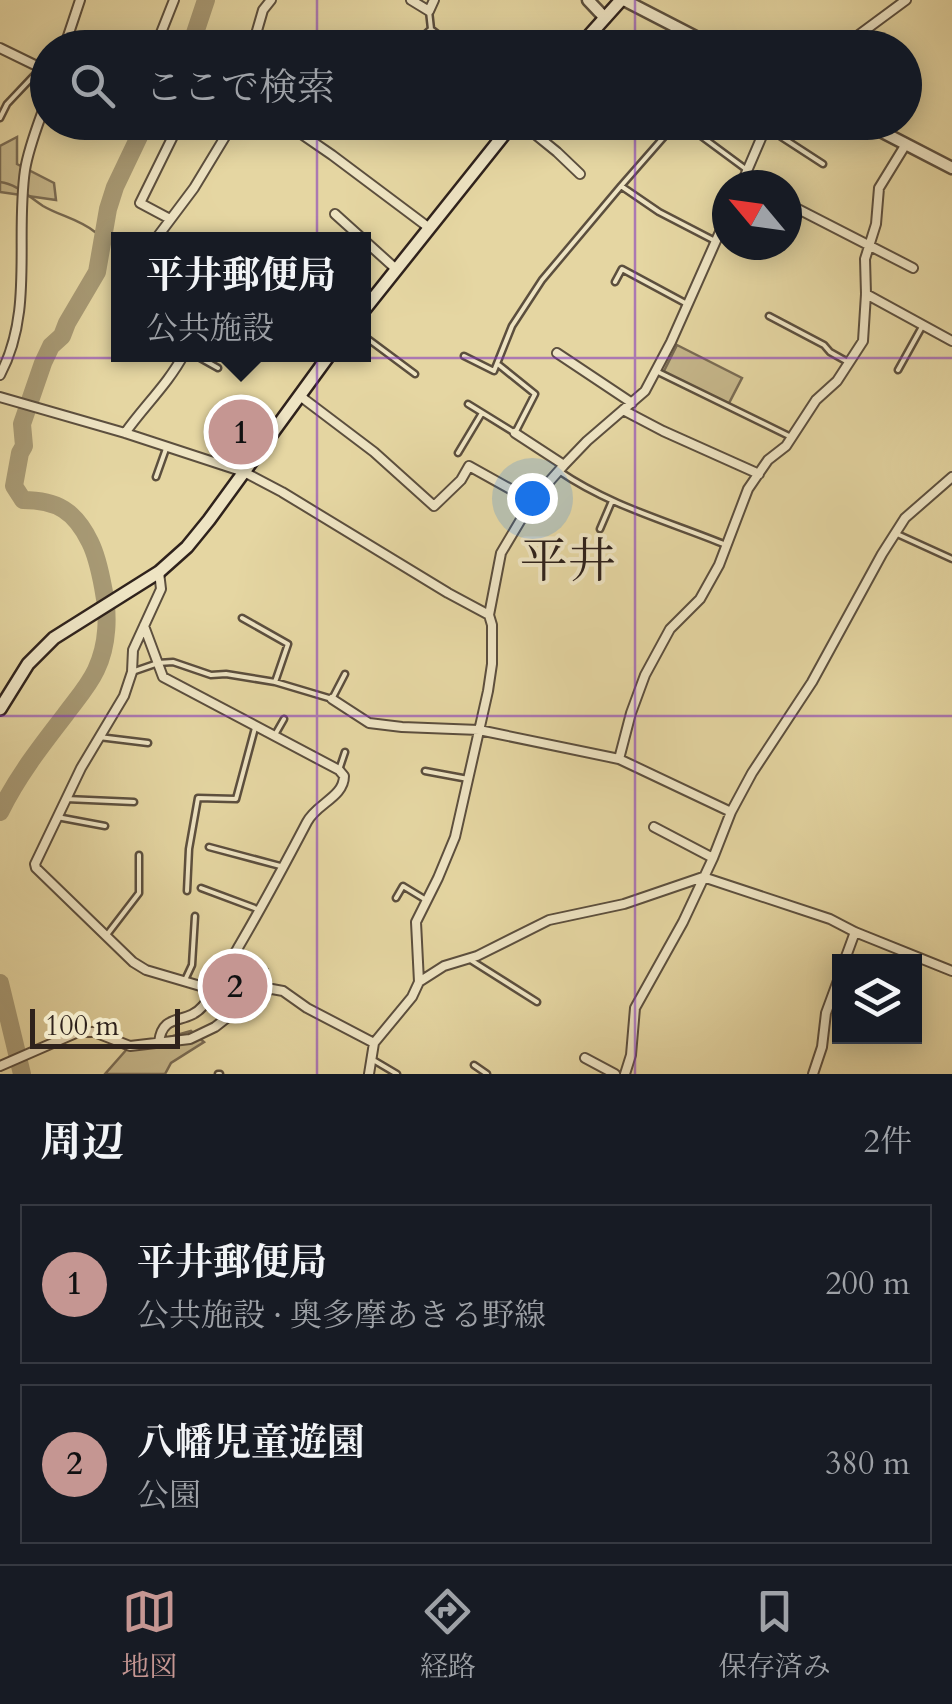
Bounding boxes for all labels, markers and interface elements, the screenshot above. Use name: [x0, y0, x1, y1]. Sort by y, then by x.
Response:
search box: [30, 30, 922, 140]
icon: search: [65, 58, 120, 113]
text: ここで検索: [145, 62, 335, 114]
north arrow: [712, 170, 802, 260]
popup: [111, 232, 371, 362]
text: 平井郵便局: [146, 250, 336, 302]
text: 公共施設: [146, 307, 274, 351]
pin: 1: [208, 394, 274, 470]
your location: [507, 473, 558, 524]
district label: 平井: [520, 529, 616, 594]
pin: 2: [202, 948, 268, 1024]
map controls: [832, 954, 922, 1044]
button: layers: [832, 954, 922, 1044]
scale bar: [30, 1004, 180, 1048]
text: 100 m: [45, 1007, 119, 1045]
text: 周辺: [40, 1114, 124, 1171]
text: 2件: [864, 1120, 912, 1164]
text: 平井郵便局: [137, 1237, 327, 1289]
text: 1: [66, 1262, 83, 1306]
text: 200 m: [825, 1262, 910, 1306]
text: 公共施設 · 奥多摩あきる野線: [137, 1294, 546, 1338]
text: 八幡児童遊園: [137, 1417, 365, 1469]
text: 2: [66, 1442, 83, 1486]
text: 380 m: [825, 1442, 910, 1486]
text: 公園: [137, 1474, 201, 1518]
tab: 地図: [121, 1584, 177, 1686]
tab: 経路: [420, 1584, 476, 1686]
tab: 保存済み: [719, 1584, 831, 1686]

